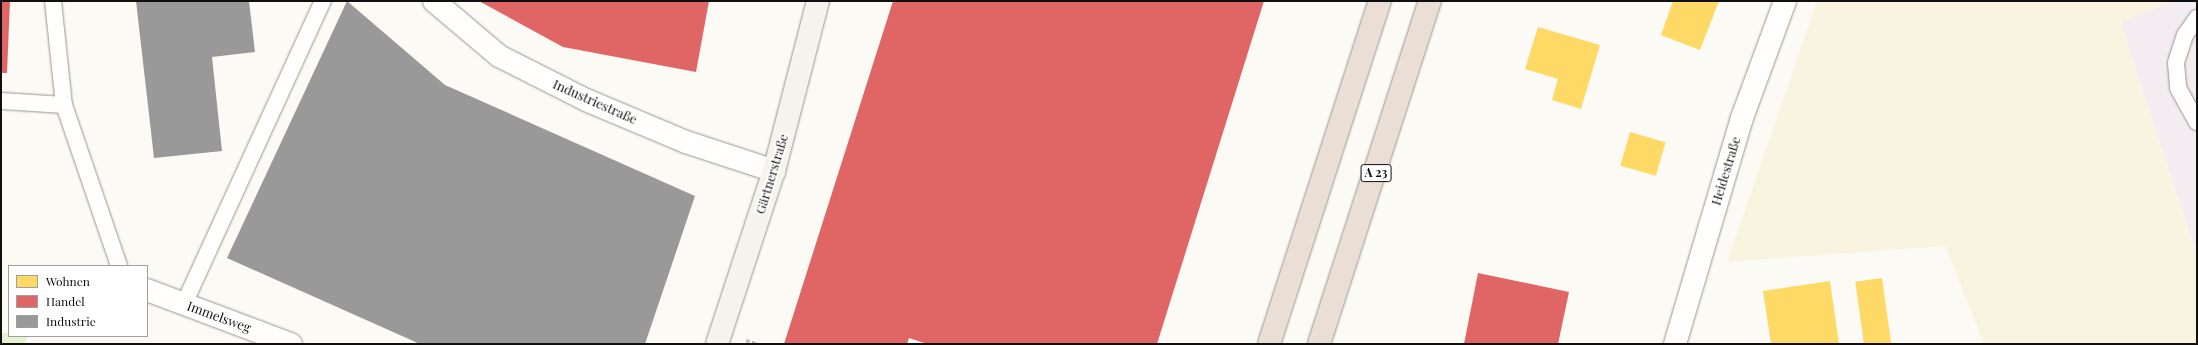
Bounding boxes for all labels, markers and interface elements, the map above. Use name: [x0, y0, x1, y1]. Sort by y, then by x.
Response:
street label: Industriestraße: [550, 76, 640, 128]
street label: Gärtnerstraße: [752, 132, 792, 216]
street label: Heidestraße: [1708, 135, 1744, 207]
road number: A 23: [1360, 163, 1392, 183]
legend: [8, 265, 148, 337]
text: Wohnen: [46, 273, 90, 289]
text: Handel: [46, 293, 85, 309]
street label: Immelsweg: [185, 298, 253, 336]
text: Industrie: [46, 313, 96, 329]

